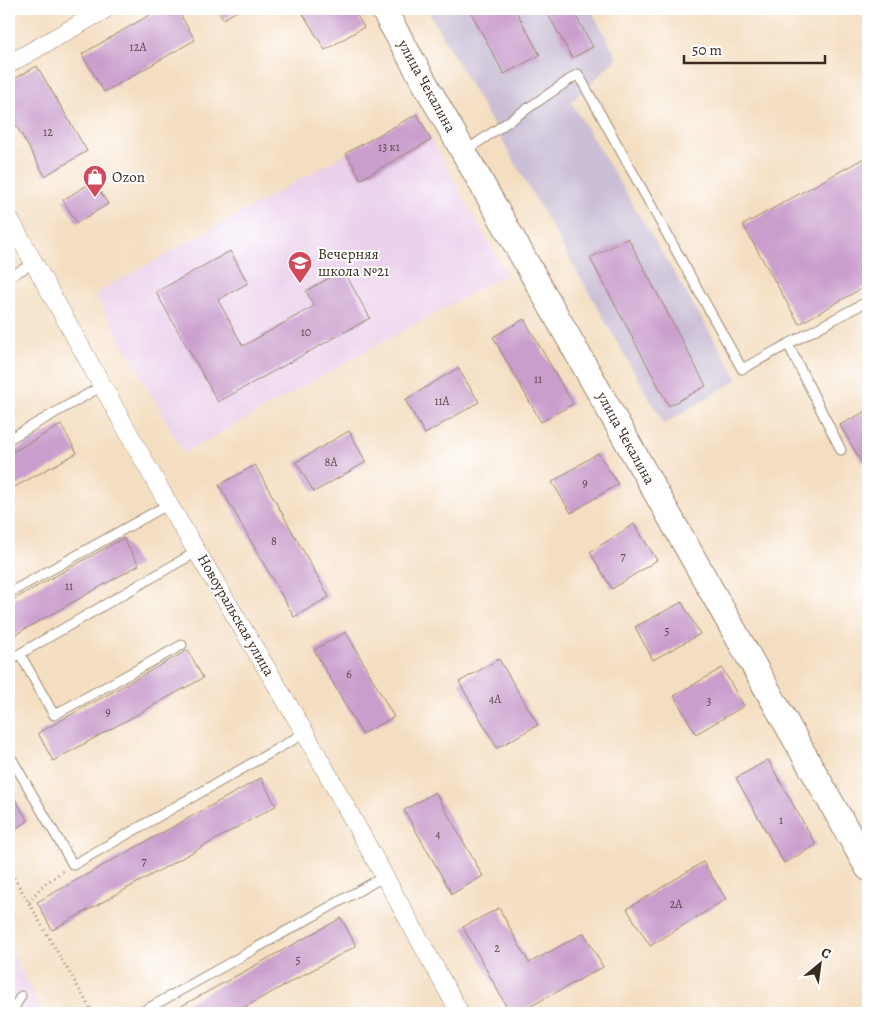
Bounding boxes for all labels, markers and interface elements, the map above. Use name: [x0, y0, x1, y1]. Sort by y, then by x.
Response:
scale bar: [684, 32, 826, 64]
street label: улица Чекалина: [393, 35, 461, 136]
house number: 12А: [130, 39, 147, 55]
text: 50 m: [692, 40, 722, 60]
house number: 12: [43, 124, 53, 140]
house number: 13 к1: [378, 139, 400, 155]
shop icon: Ozon: [82, 164, 108, 198]
place label: Ozon: [112, 167, 145, 187]
place label: Вечерняя школа №21: [318, 244, 389, 281]
school or university icon: Вечерняя школа №21: [287, 250, 313, 284]
house number: 10: [301, 324, 311, 340]
house number: 11: [534, 371, 542, 387]
street label: улица Чекалина: [592, 387, 660, 488]
house number: 11А: [434, 393, 451, 409]
house number: 8А: [325, 454, 338, 470]
house number: 9: [582, 475, 588, 491]
house number: 8: [271, 533, 277, 549]
house number: 7: [620, 548, 626, 564]
street label: Новоуральская улица: [193, 550, 279, 680]
house number: 11: [65, 578, 73, 594]
house number: 5: [664, 623, 670, 639]
house number: 6: [346, 666, 352, 682]
house number: 4А: [489, 691, 502, 707]
house number: 3: [707, 693, 712, 709]
house number: 9: [105, 704, 111, 720]
house number: 1: [779, 812, 783, 828]
house number: 4: [435, 826, 441, 842]
house number: 7: [141, 853, 147, 869]
house number: 2А: [670, 896, 683, 912]
house number: 2: [494, 940, 500, 956]
north arrow: [794, 940, 844, 990]
text: С: [818, 943, 835, 964]
house number: 5: [295, 952, 301, 968]

